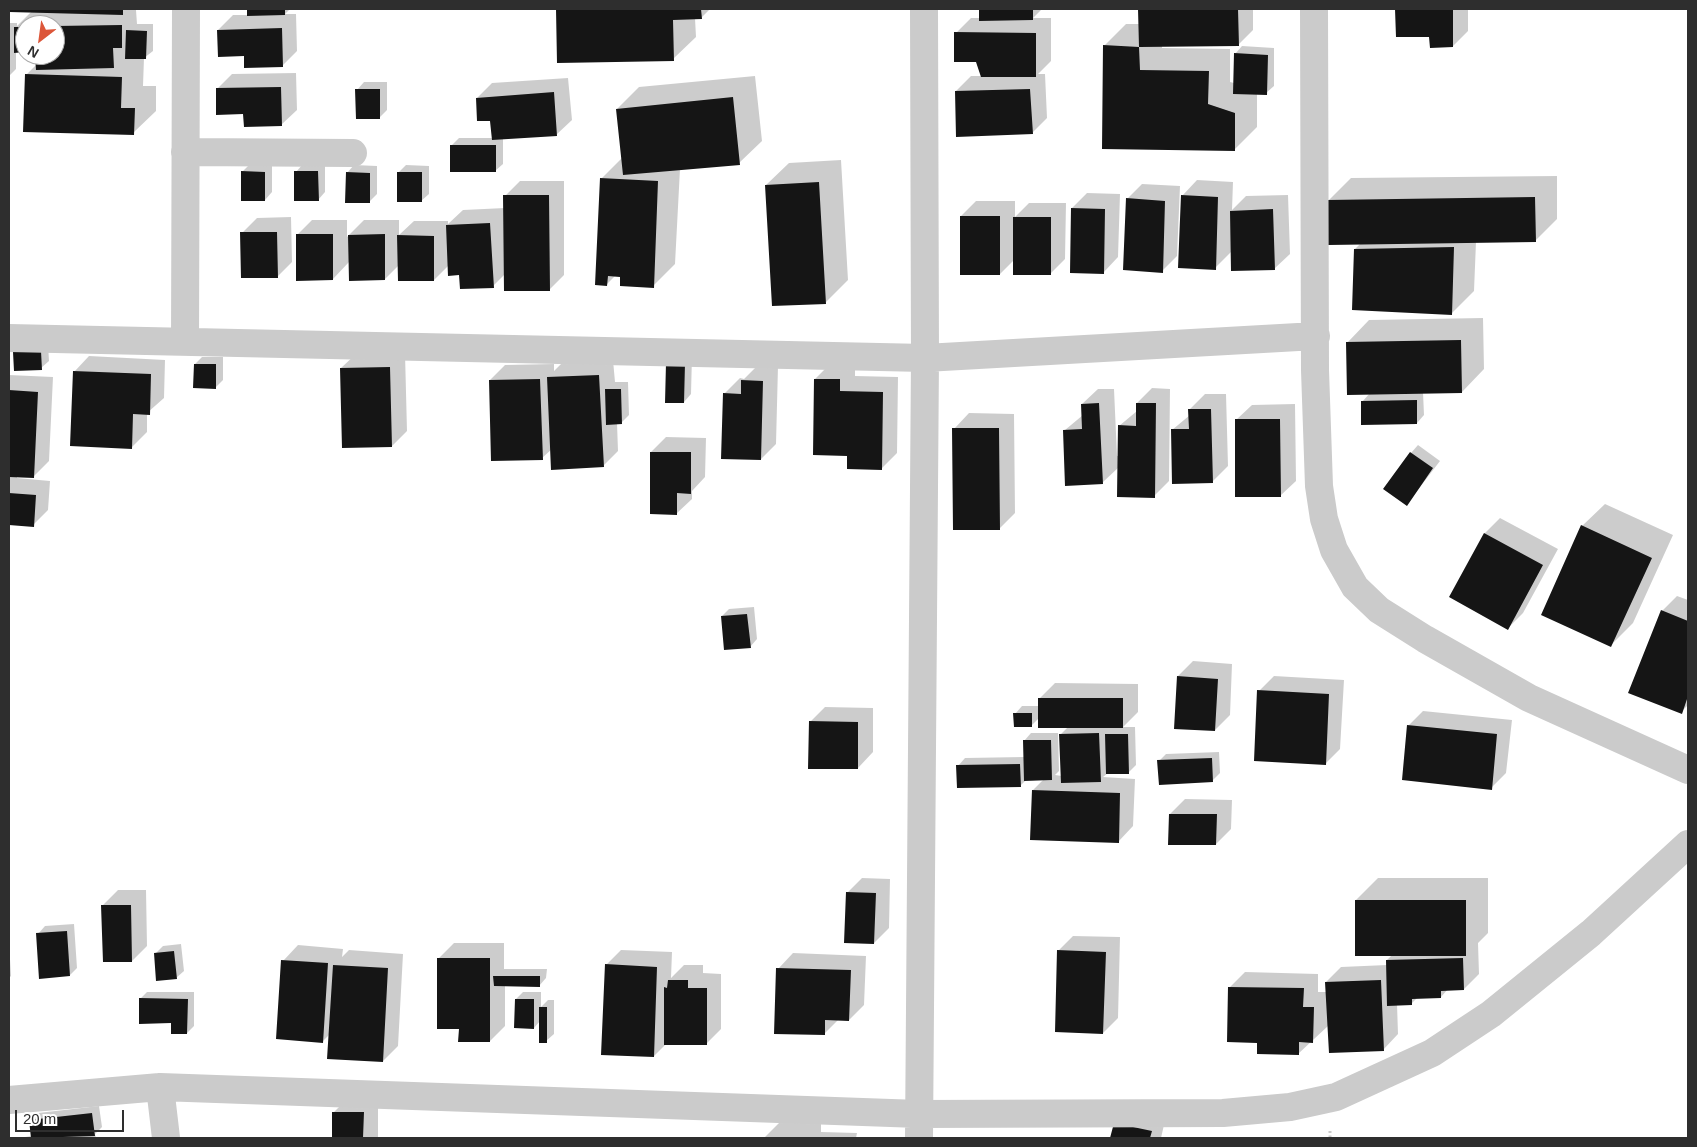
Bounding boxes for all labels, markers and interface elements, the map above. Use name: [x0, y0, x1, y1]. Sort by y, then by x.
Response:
north arrow: [15, 15, 65, 65]
text: N: [25, 43, 41, 62]
scale bar: [18, 1100, 126, 1132]
text: 20 m: [23, 1110, 56, 1127]

